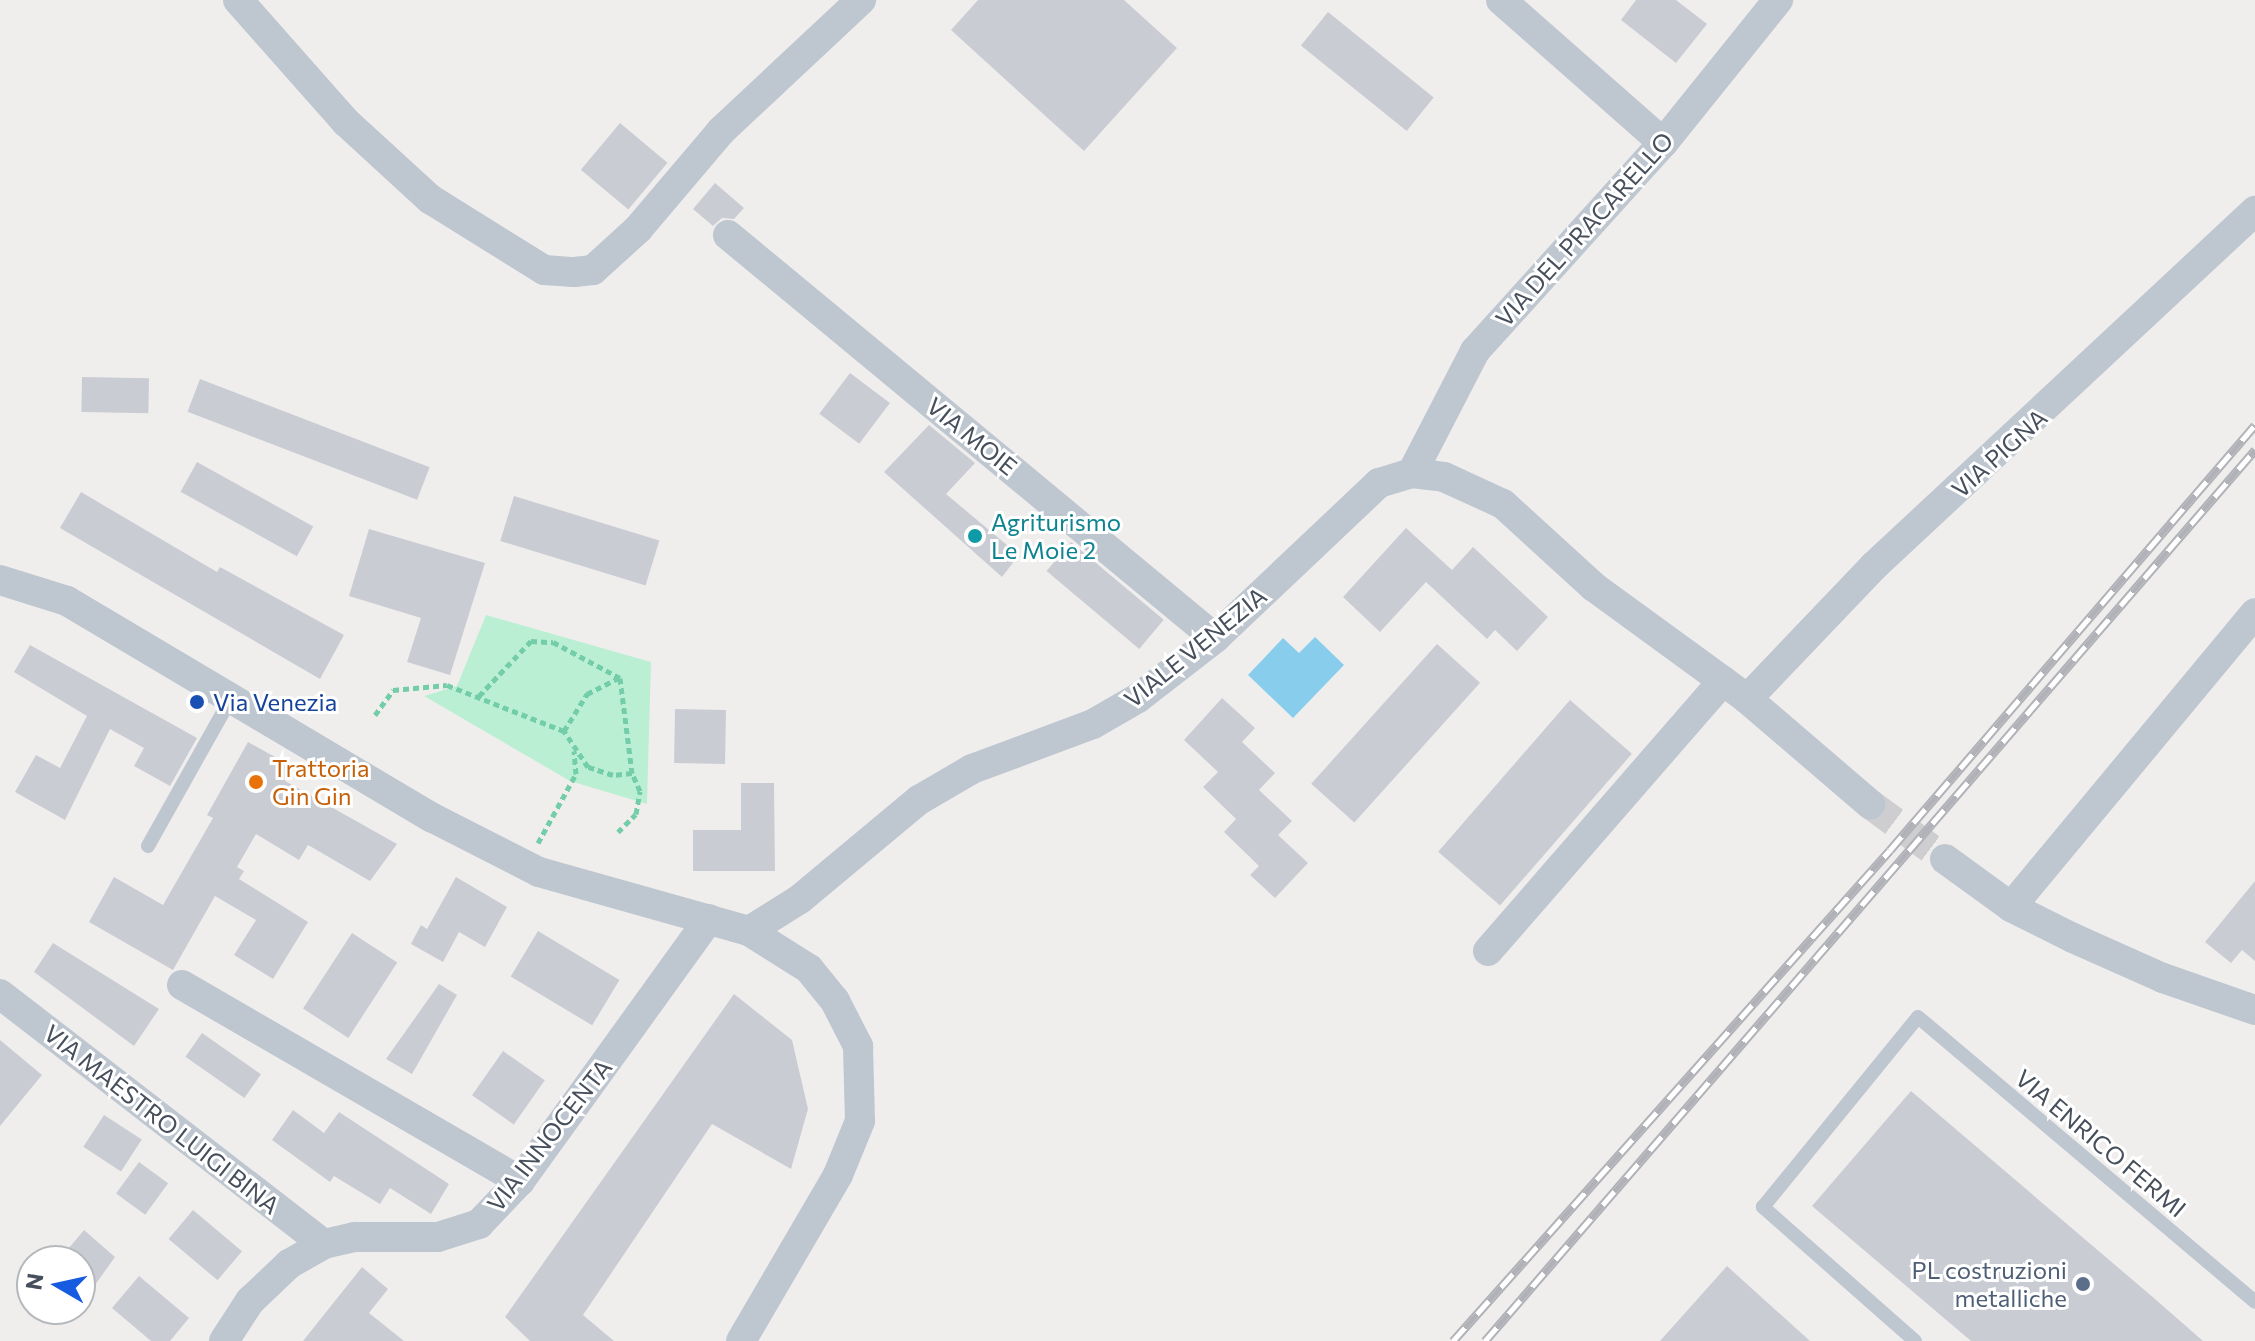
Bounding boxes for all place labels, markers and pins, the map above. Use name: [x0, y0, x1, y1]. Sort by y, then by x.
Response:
place label: Agriturismo Le Moie 2: [991, 508, 1121, 564]
marker: Agriturismo Le Moie 2: [966, 527, 984, 545]
place label: Via Venezia: [213, 688, 337, 716]
marker: Via Venezia: [188, 693, 206, 711]
place label: Trattoria Gin Gin: [272, 754, 369, 810]
marker: Trattoria Gin Gin: [247, 773, 265, 791]
place label: PL costruzioni metalliche: [1912, 1256, 2067, 1312]
marker: PL costruzioni metalliche: [2074, 1275, 2092, 1293]

